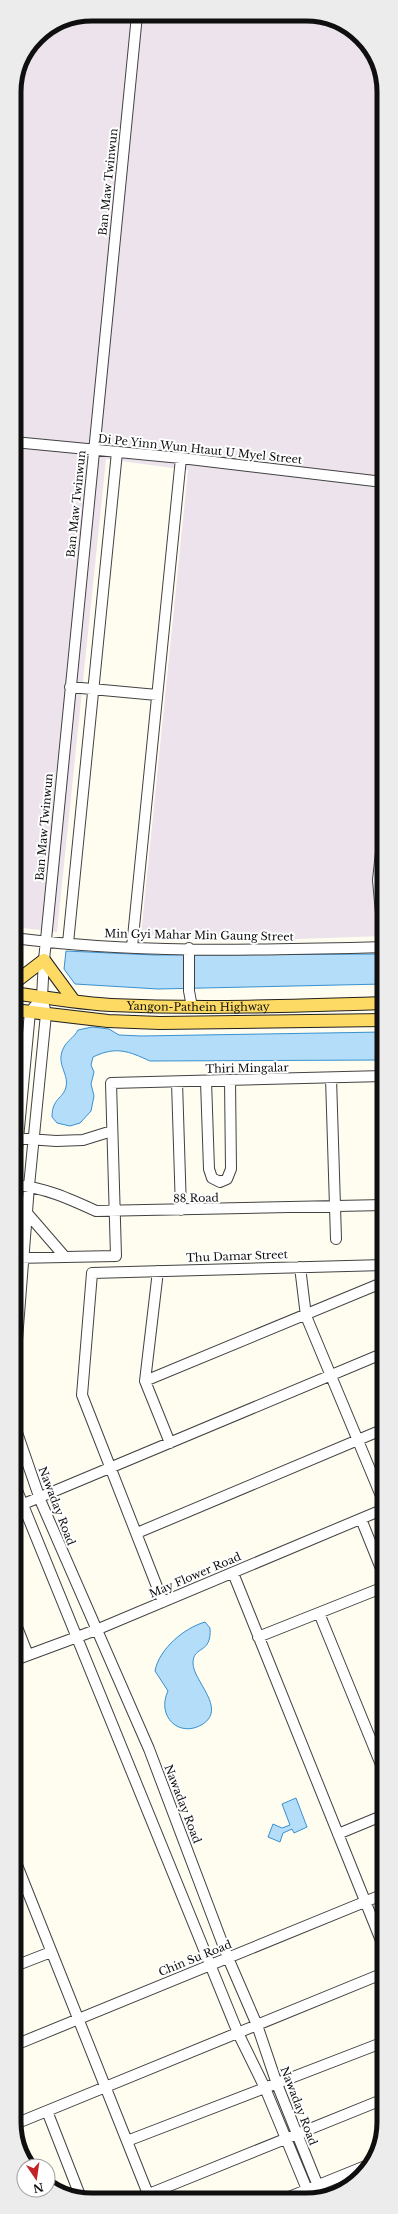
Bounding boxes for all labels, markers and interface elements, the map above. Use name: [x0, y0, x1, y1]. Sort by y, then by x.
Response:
street label: Ban Maw Twinwun: [95, 127, 121, 236]
street label: Di Pe Yinn Wun Htaut U Myel Street: [97, 431, 304, 467]
street label: Ban Maw Twinwun: [63, 449, 89, 558]
street label: Ban Maw Twinwun: [32, 772, 56, 881]
street label: Min Gyi Mahar Min Gaung Street: [104, 926, 295, 944]
street label: Yangon-Pathein Highway: [125, 999, 270, 1014]
street label: Thiri Mingalar: [205, 1060, 289, 1076]
street label: 88 Road: [173, 1191, 220, 1205]
street label: Thu Damar Street: [186, 1247, 289, 1265]
street label: Nawaday Road: [36, 1465, 79, 1548]
street label: May Flower Road: [147, 1549, 244, 1601]
street label: Nawaday Road: [162, 1763, 205, 1846]
street label: Chin Su Road: [156, 1937, 234, 1979]
street label: Nawaday Road: [278, 2065, 321, 2148]
north arrow: [16, 2158, 56, 2198]
text: N: [31, 2180, 45, 2196]

